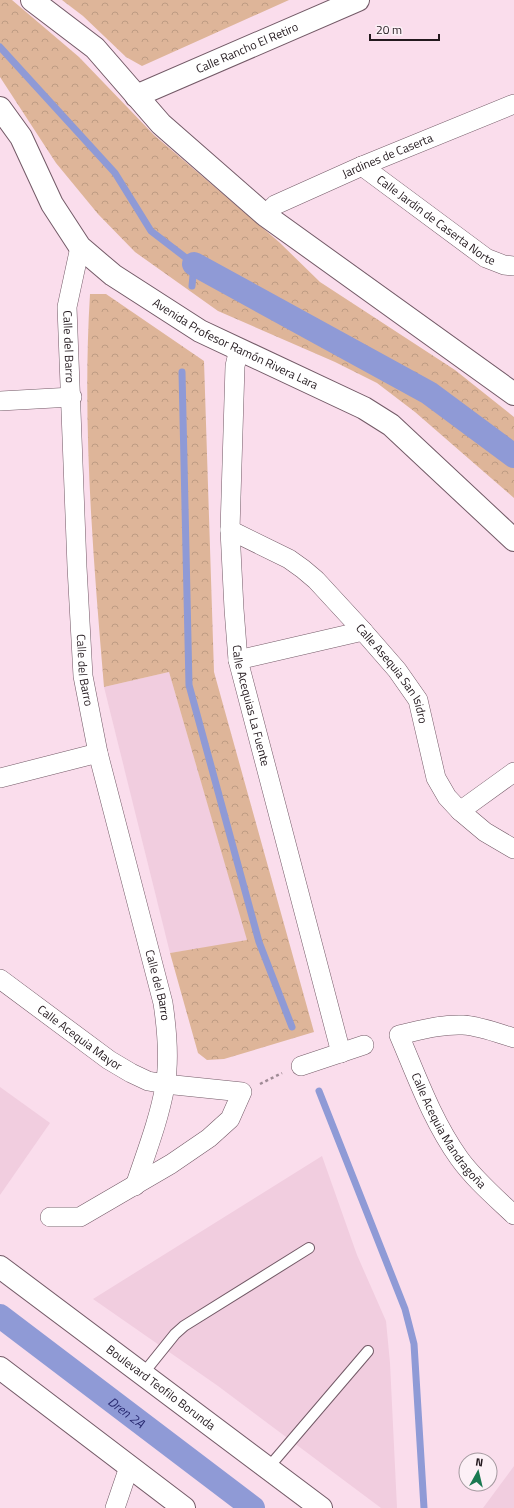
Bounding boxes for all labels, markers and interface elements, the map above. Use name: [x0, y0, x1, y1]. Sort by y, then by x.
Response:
scale bar: [370, 16, 439, 42]
street label: Calle Rancho El Retiro: [193, 17, 301, 78]
text: 20 m: [376, 20, 402, 39]
street label: Jardines de Caserta: [339, 128, 436, 183]
street label: Calle Jardin de Caserta Norte: [373, 170, 498, 270]
street label: Avenida Profesor Ramón Rivera Lara: [149, 293, 321, 394]
street label: Calle del Barro: [58, 310, 80, 383]
street label: Calle Asequia San Isidro: [352, 619, 433, 725]
street label: Calle del Barro: [72, 633, 99, 708]
street label: Calle Acequias La Fuente: [228, 644, 275, 768]
street label: Calle del Barro: [140, 947, 175, 1022]
street label: Calle Acequia Mayor: [33, 1000, 126, 1075]
street label: Calle Acequia Mandragoña: [407, 1070, 491, 1193]
street label: Boulevard Teofilo Borunda: [102, 1340, 220, 1435]
water label: Dren 2A: [104, 1392, 149, 1433]
north arrow: [458, 1452, 498, 1492]
text: N: [475, 1454, 484, 1471]

